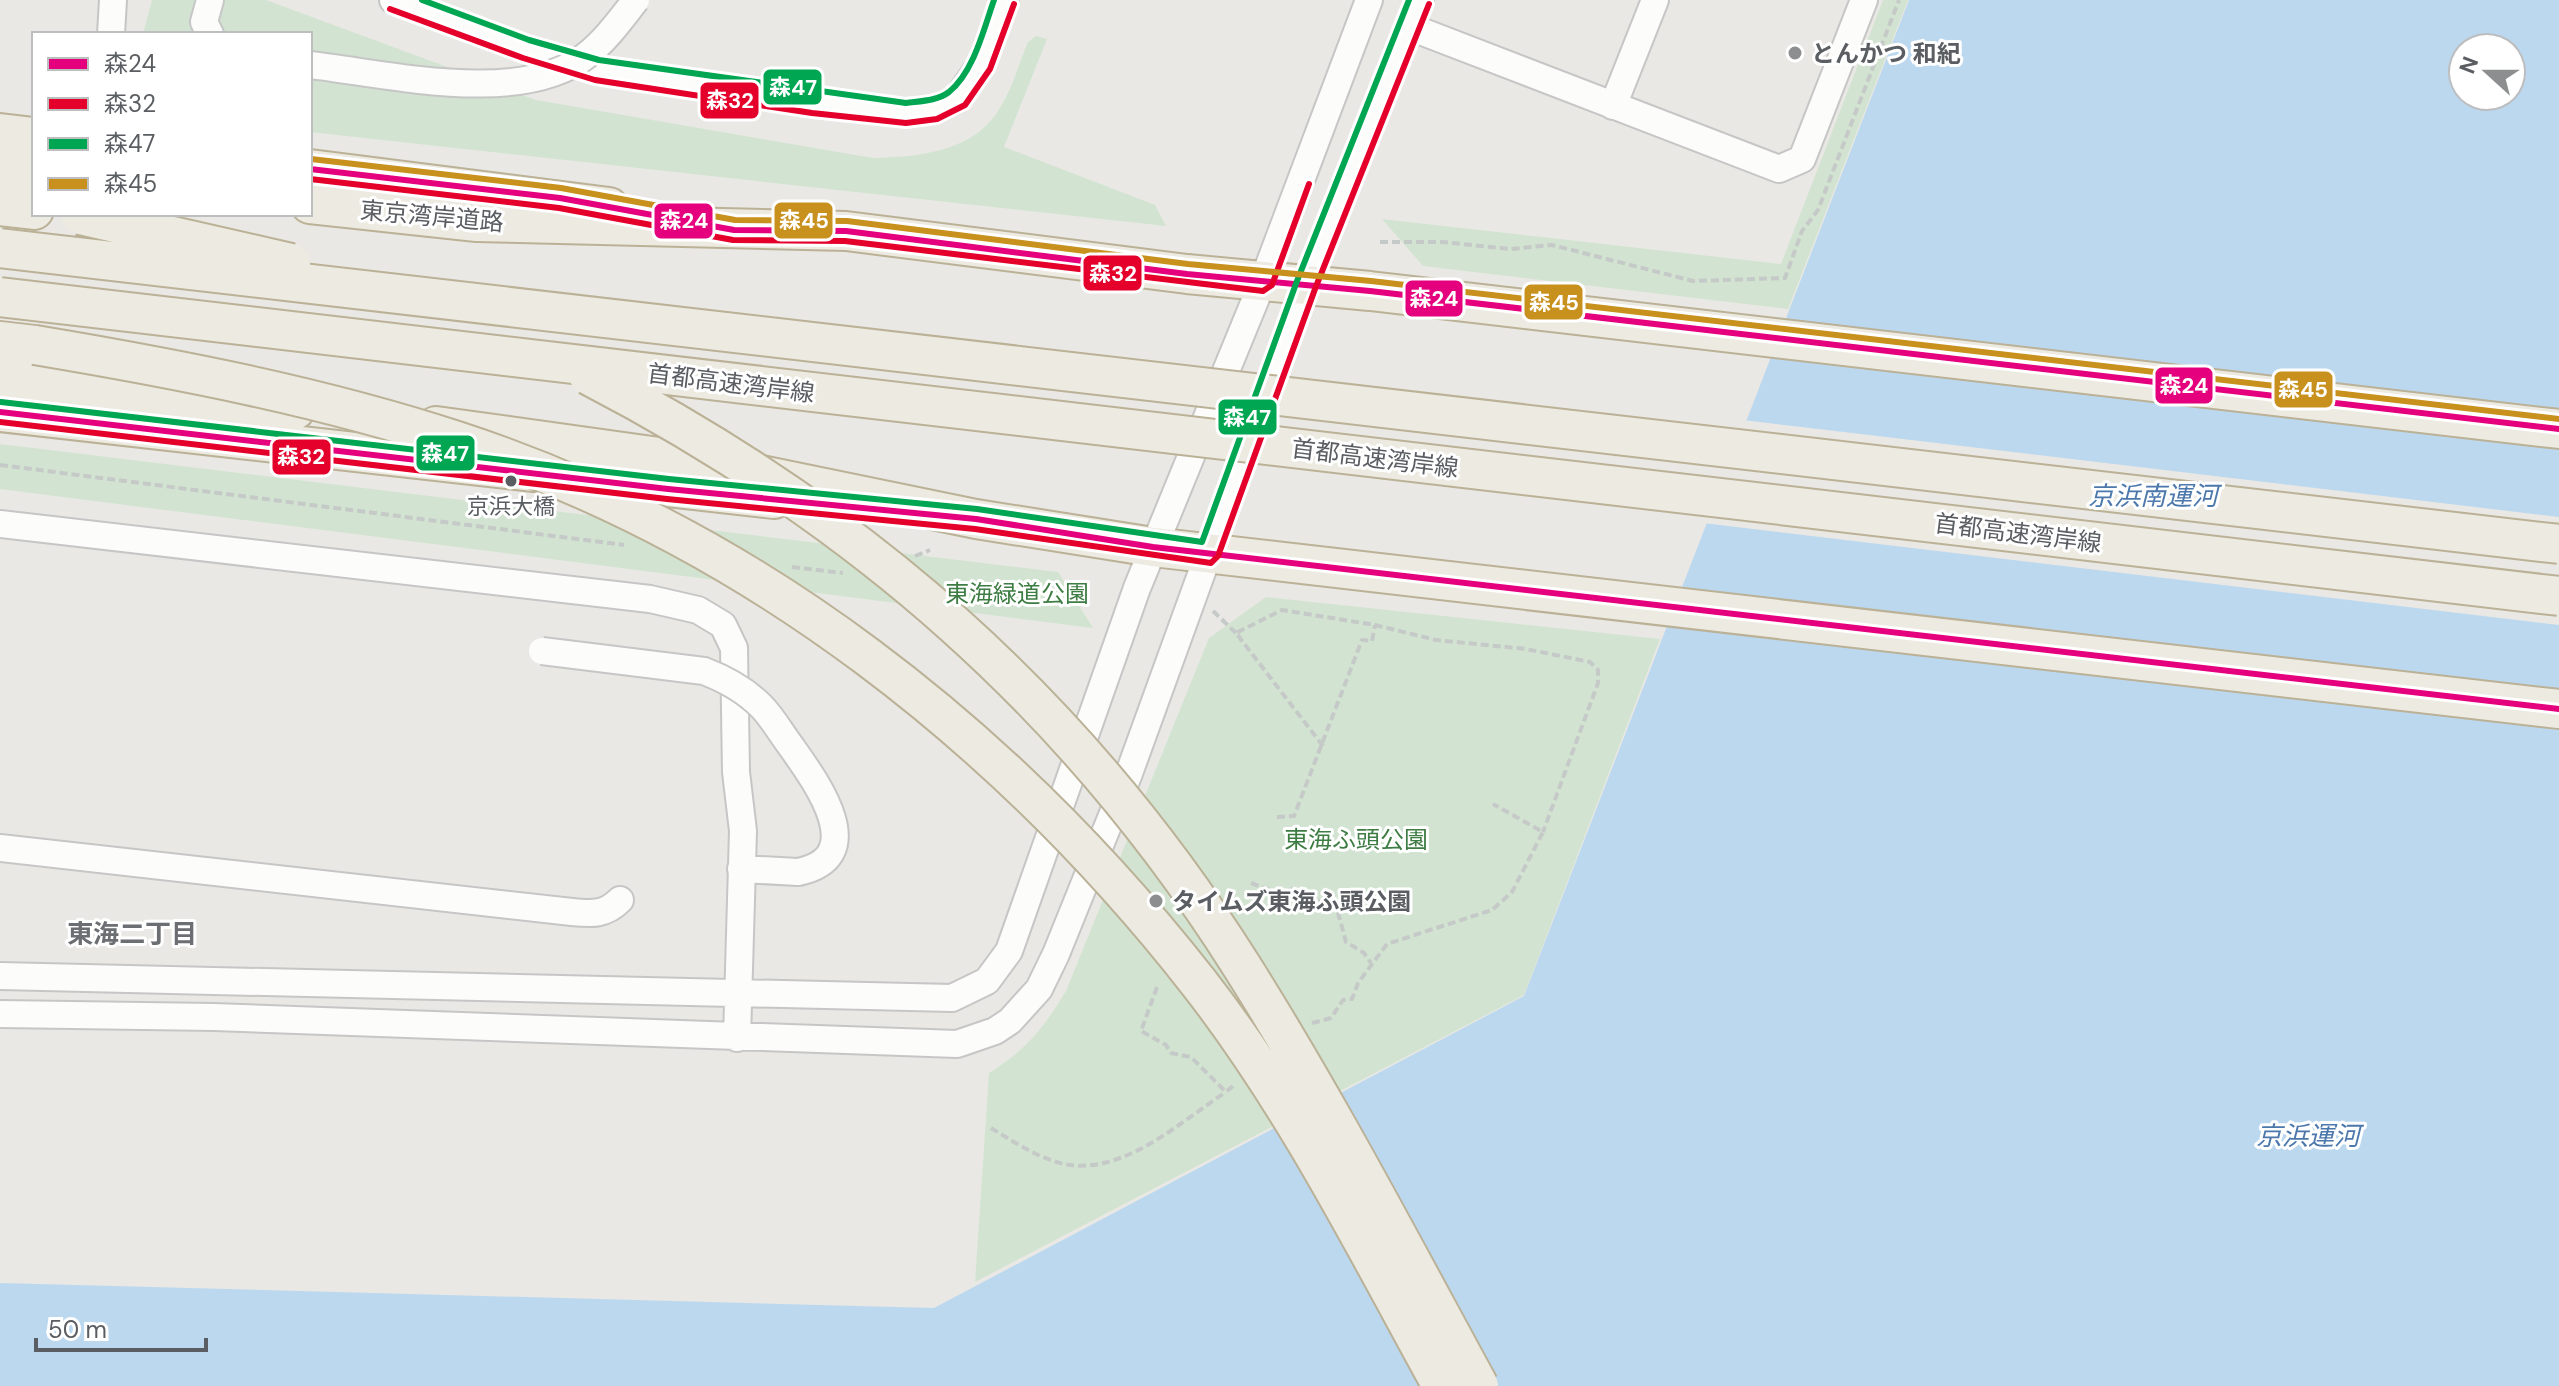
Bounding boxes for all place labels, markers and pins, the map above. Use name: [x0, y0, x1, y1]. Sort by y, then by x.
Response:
place label: とんかつ 和紀: [1811, 38, 1961, 69]
marker: とんかつ 和紀: [1786, 44, 1804, 62]
marker: 京浜大橋: [503, 473, 519, 489]
place label: 京浜大橋: [467, 492, 555, 521]
place label: タイムズ東海ふ頭公園: [1172, 886, 1412, 917]
marker: タイムズ東海ふ頭公園: [1147, 892, 1165, 910]

